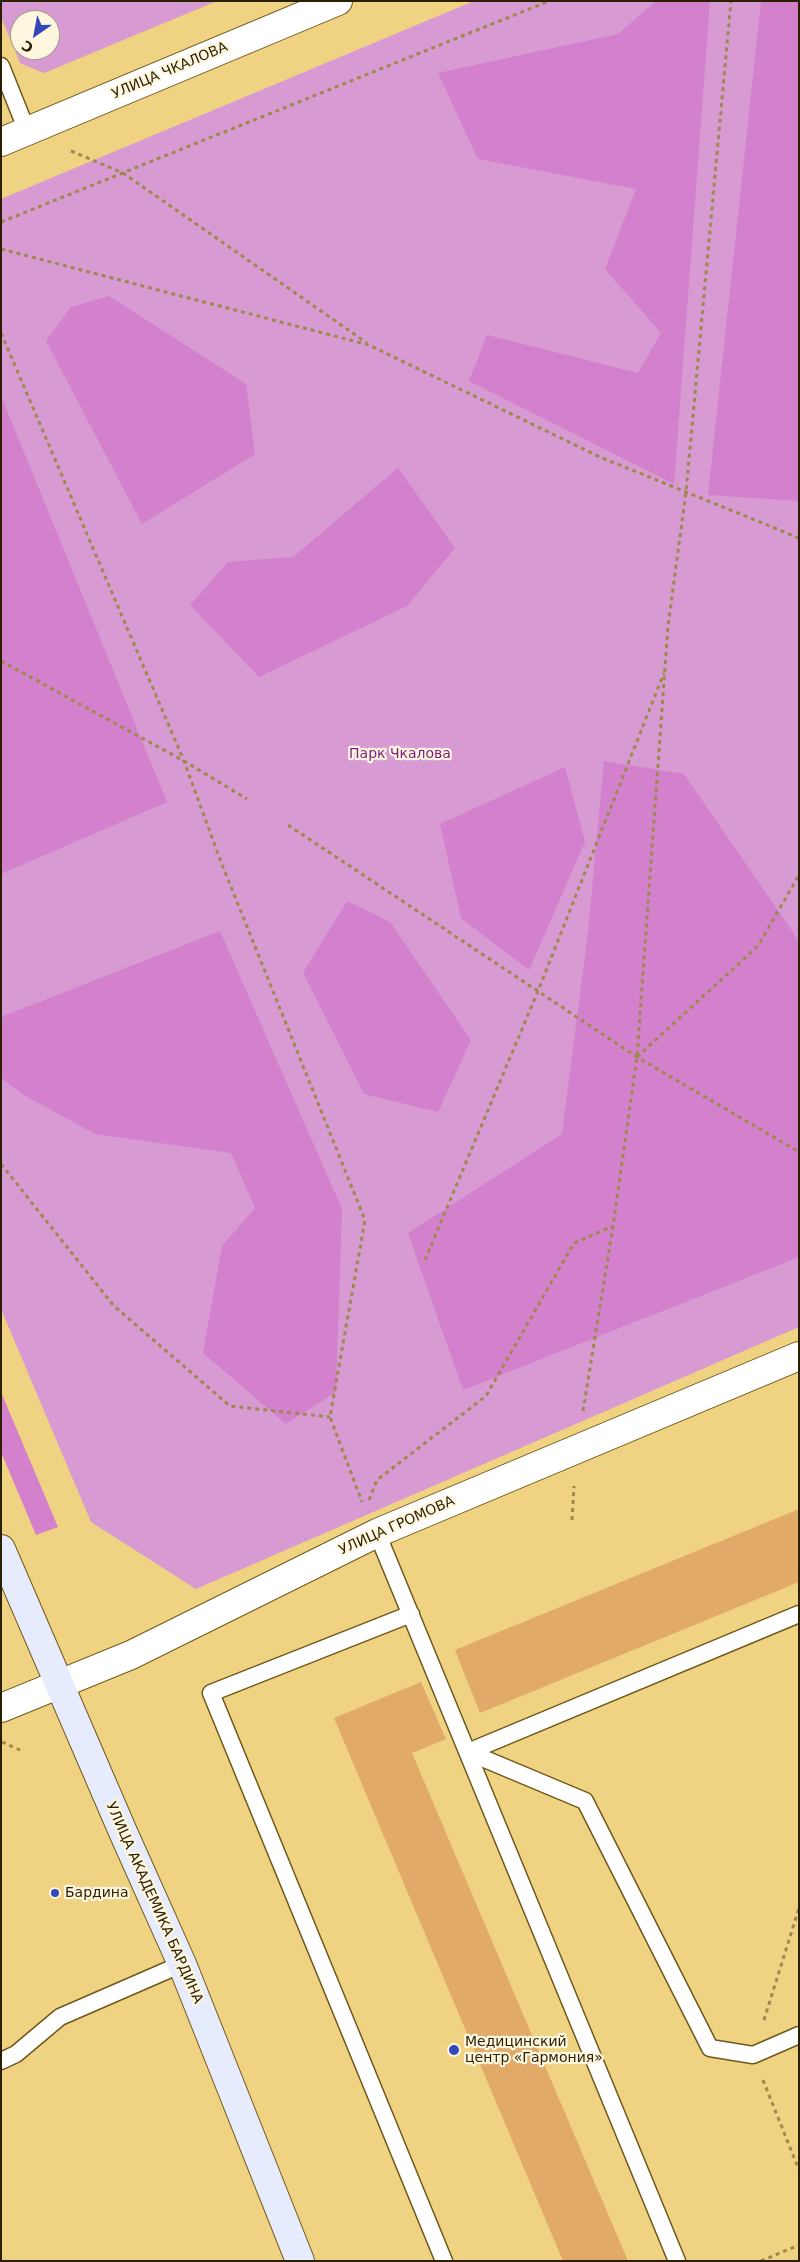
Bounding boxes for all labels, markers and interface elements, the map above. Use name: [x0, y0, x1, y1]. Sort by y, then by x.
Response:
north arrow: [10, 10, 60, 60]
text: С: [19, 37, 36, 56]
street label: УЛИЦА ЧКАЛОВА: [110, 39, 230, 103]
park label: Парк Чкалова: [349, 746, 451, 762]
street label: УЛИЦА ГРОМОВА: [337, 1493, 457, 1559]
street label: УЛИЦА АКАДЕМИКА БАРДИНА: [102, 1800, 206, 2006]
place label: Бардина: [65, 1885, 129, 1901]
marker: Бардина: [49, 1887, 61, 1899]
place label: Медицинский центр «Гармония»: [465, 2034, 603, 2066]
marker: Медицинский центр «Гармония»: [447, 2043, 461, 2057]

